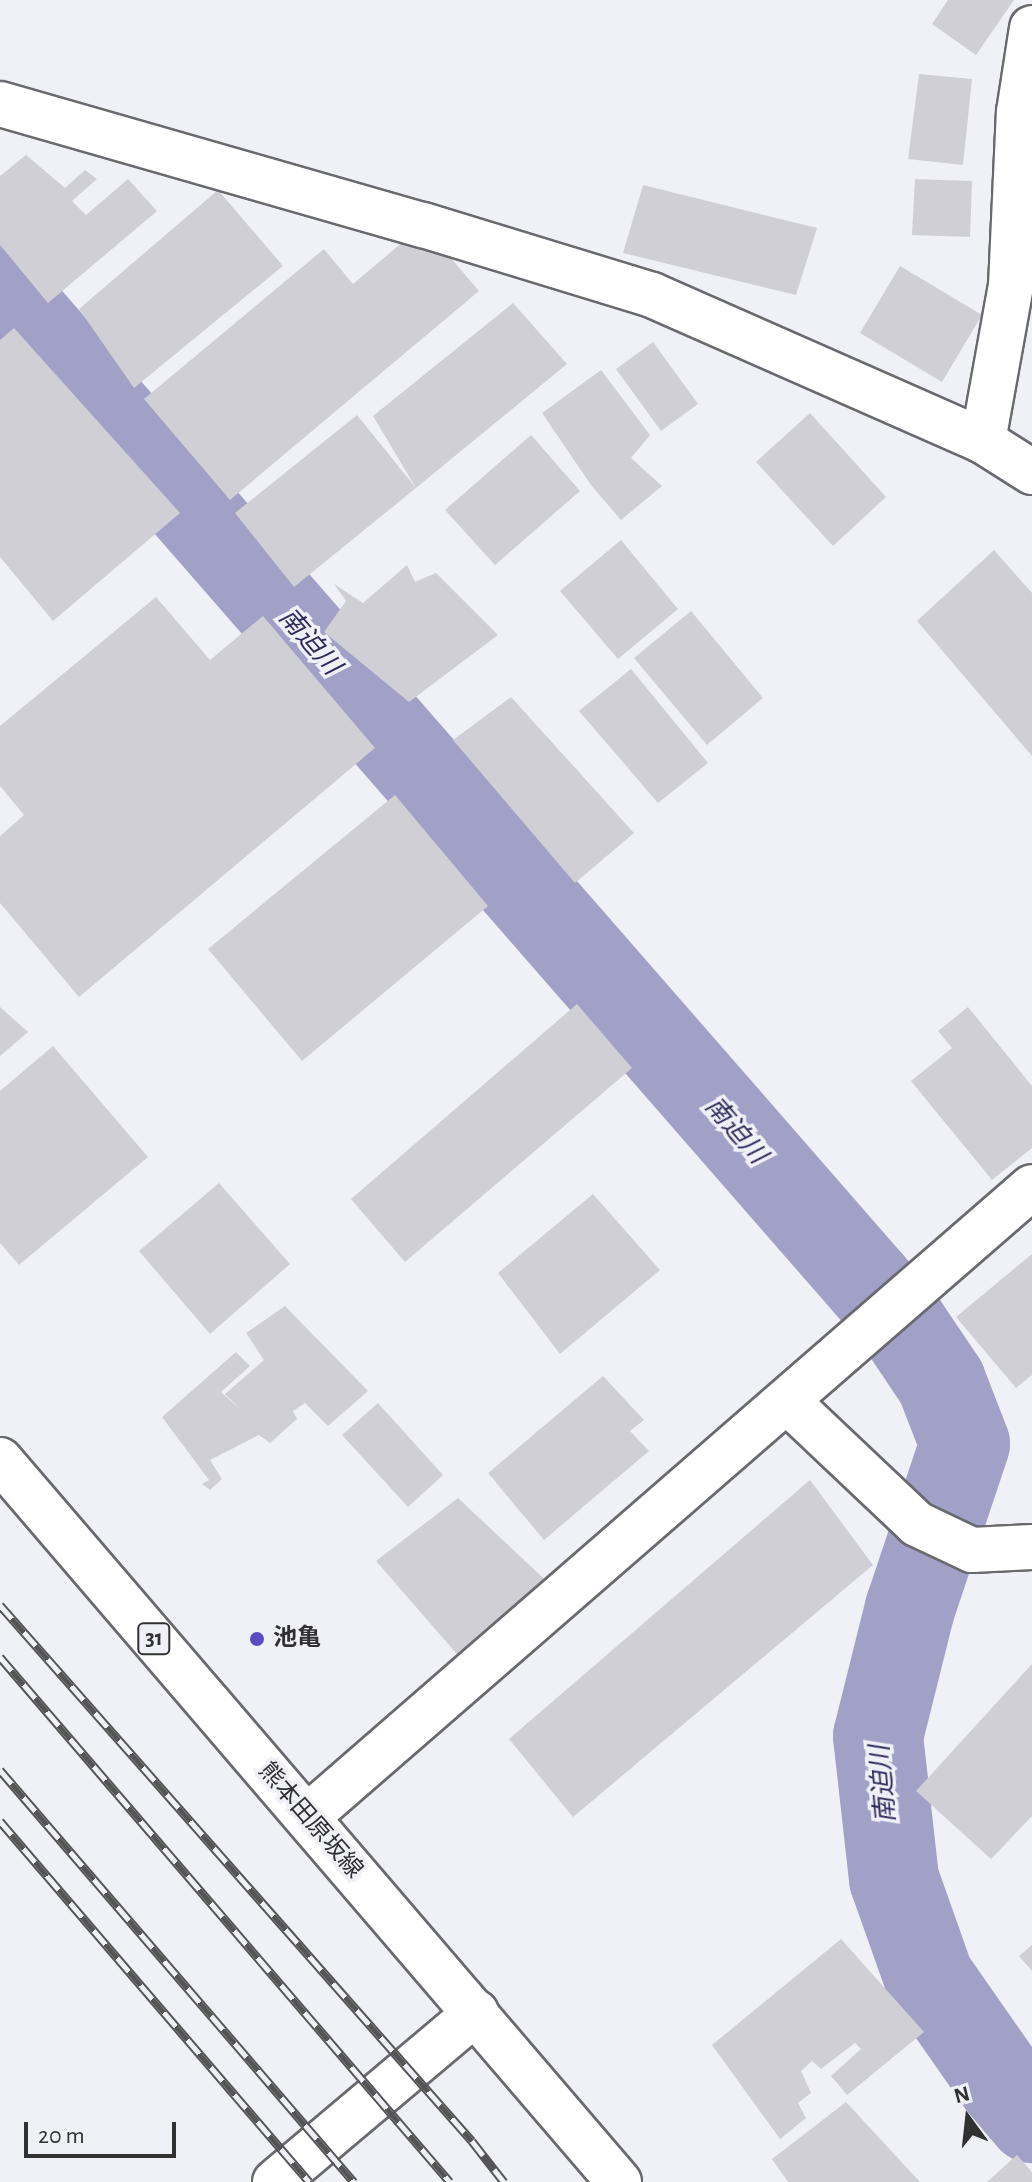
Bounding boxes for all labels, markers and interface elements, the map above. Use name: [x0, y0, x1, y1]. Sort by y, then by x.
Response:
water label: 南迫川: [272, 602, 346, 682]
water label: 南迫川: [698, 1091, 772, 1171]
road number: 31: [136, 1621, 172, 1657]
place label: 池亀: [273, 1625, 321, 1653]
marker: 池亀: [248, 1630, 266, 1648]
water label: 南迫川: [865, 1744, 903, 1824]
street label: 熊本田原坂線: [252, 1757, 368, 1885]
north arrow: [928, 2078, 1008, 2158]
text: N: [952, 2082, 972, 2107]
scale bar: [28, 2106, 180, 2156]
text: 20 m: [38, 2124, 85, 2148]

